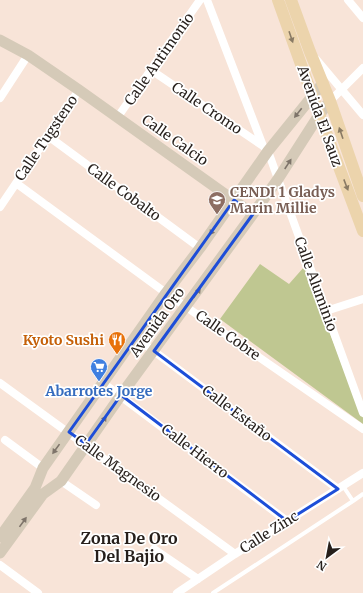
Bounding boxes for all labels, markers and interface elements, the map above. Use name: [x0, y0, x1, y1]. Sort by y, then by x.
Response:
street label: Calle Antimonio: [120, 9, 198, 109]
one-way arrow: [289, 31, 295, 43]
street label: Avenida El Sauz: [293, 62, 347, 169]
street label: Calle Cromo: [168, 78, 246, 138]
street label: Calle Tugsteno: [11, 92, 81, 184]
one-way arrow: [293, 108, 302, 119]
street label: Calle Calcio: [138, 111, 212, 169]
one-way arrow: [338, 127, 344, 139]
one-way arrow: [284, 158, 291, 170]
street label: Calle Cobalto: [84, 159, 164, 225]
one-way arrow: [343, 180, 349, 192]
place label: CENDI 1 Gladys Marin Millie: [230, 183, 335, 217]
school or university icon: CENDI 1 Gladys Marin Millie: [207, 190, 227, 215]
one-way arrow: [209, 224, 217, 235]
street label: Calle Aluminio: [291, 234, 341, 334]
street label: Avenida Oro: [125, 284, 188, 361]
one-way arrow: [193, 288, 201, 298]
street label: Calle Cobre: [192, 306, 264, 364]
restaurant icon: Kyoto Sushi: [107, 330, 127, 355]
place label: Kyoto Sushi: [23, 331, 104, 349]
supermarket icon: Abarrotes Jorge: [89, 357, 109, 382]
street label: Calle Estaño: [199, 381, 275, 445]
place label: Abarrotes Jorge: [45, 382, 153, 400]
one-way arrow: [99, 415, 107, 426]
street label: Calle Hierro: [158, 420, 232, 482]
street label: Calle Magnesio: [71, 431, 165, 505]
one-way arrow: [52, 444, 60, 455]
street label: Calle Zinc: [236, 507, 302, 557]
one-way arrow: [19, 516, 27, 527]
district label: Zona De Oro Del Bajio: [81, 528, 178, 566]
north arrow: [307, 537, 347, 577]
text: N: [314, 557, 329, 574]

